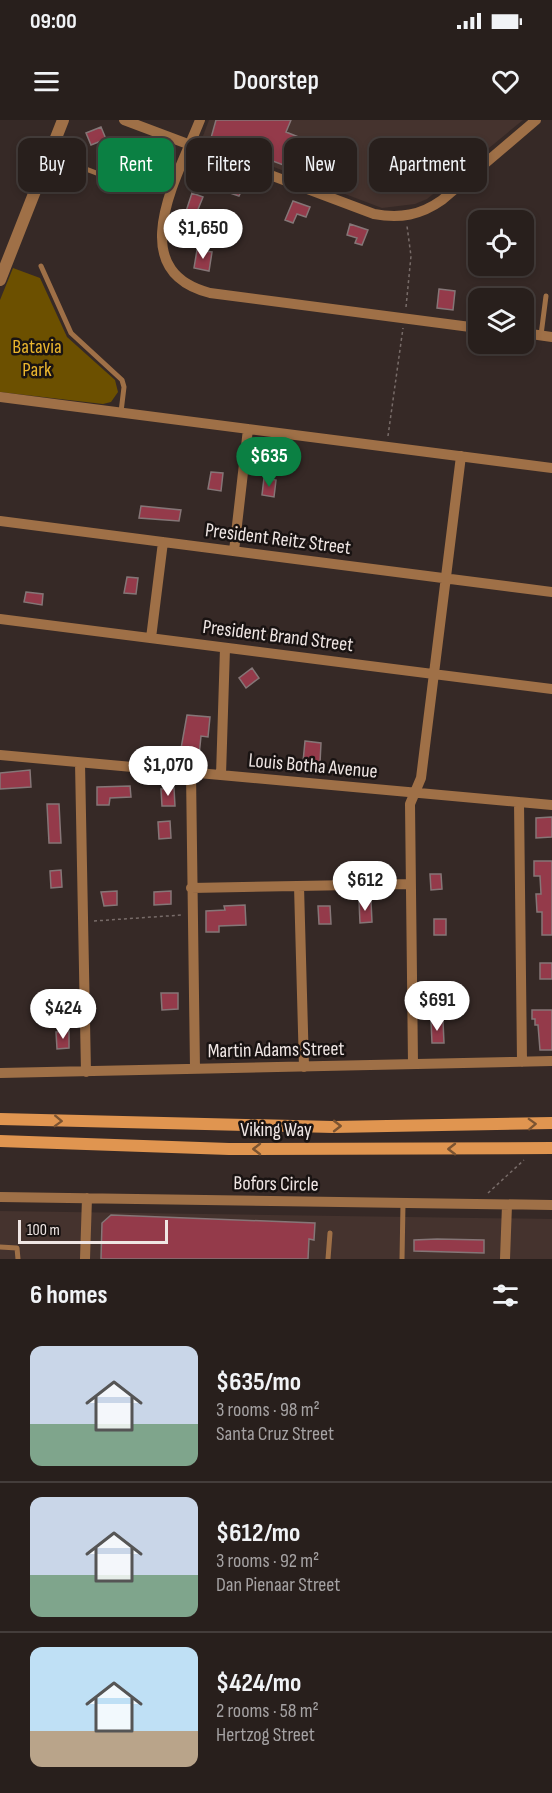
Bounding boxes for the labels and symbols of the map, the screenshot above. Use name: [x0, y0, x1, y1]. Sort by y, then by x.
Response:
pin: $1,650: [154, 209, 252, 260]
park label: Batavia Park: [12, 335, 62, 382]
pin: $635: [233, 437, 305, 488]
street label: President Reitz Street: [204, 518, 352, 560]
street label: President Brand Street: [201, 615, 355, 657]
pin: $1,070: [119, 746, 217, 797]
street label: Louis Botha Avenue: [247, 748, 379, 784]
pin: $612: [329, 861, 401, 912]
pin: $691: [401, 981, 473, 1032]
pin: $424: [27, 989, 99, 1040]
street label: Martin Adams Street: [207, 1037, 345, 1063]
one-way arrow: [54, 1115, 63, 1127]
street label: Viking Way: [240, 1118, 312, 1142]
one-way arrow: [528, 1118, 537, 1130]
one-way arrow: [333, 1120, 342, 1133]
one-way arrow: [252, 1143, 261, 1155]
one-way arrow: [447, 1143, 456, 1155]
street label: Bofors Circle: [233, 1171, 319, 1197]
scale bar: [18, 1217, 168, 1244]

